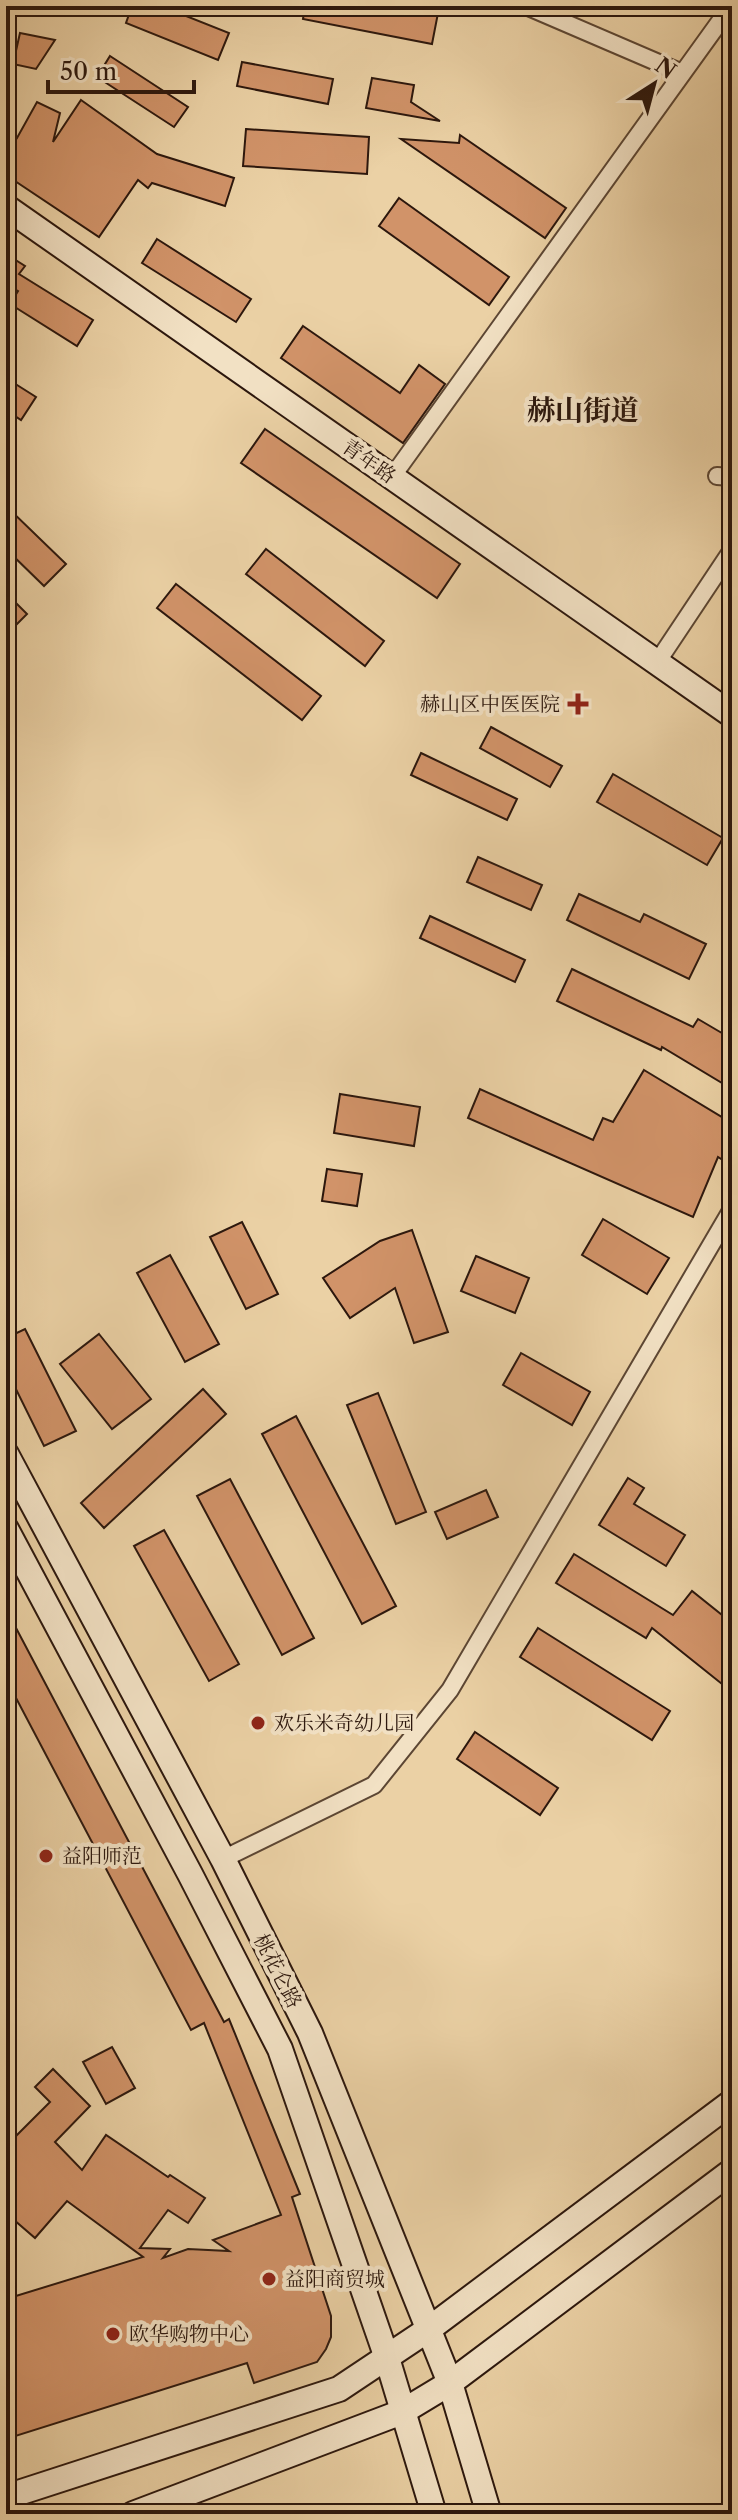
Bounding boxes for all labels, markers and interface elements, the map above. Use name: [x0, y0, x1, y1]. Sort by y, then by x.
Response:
scale bar: [48, 44, 194, 94]
north arrow: [614, 44, 694, 124]
text: N: [650, 52, 681, 85]
text: 50 m: [60, 57, 117, 86]
district label: 赫山街道: [527, 393, 639, 427]
street label: 青年路: [338, 434, 400, 488]
place label: 赫山区中医医院: [420, 692, 560, 716]
marker: 赫山区中医医院: [567, 693, 589, 715]
place label: 欢乐米奇幼儿园: [274, 1711, 414, 1735]
marker: 欢乐米奇幼儿园: [249, 1714, 267, 1732]
place label: 益阳师范: [62, 1844, 142, 1868]
marker: 益阳师范: [37, 1847, 55, 1865]
street label: 桃花仑路: [249, 1930, 307, 2012]
place label: 益阳商贸城: [285, 2267, 385, 2291]
marker: 益阳商贸城: [260, 2270, 278, 2288]
place label: 欧华购物中心: [129, 2322, 249, 2346]
marker: 欧华购物中心: [104, 2325, 122, 2343]

